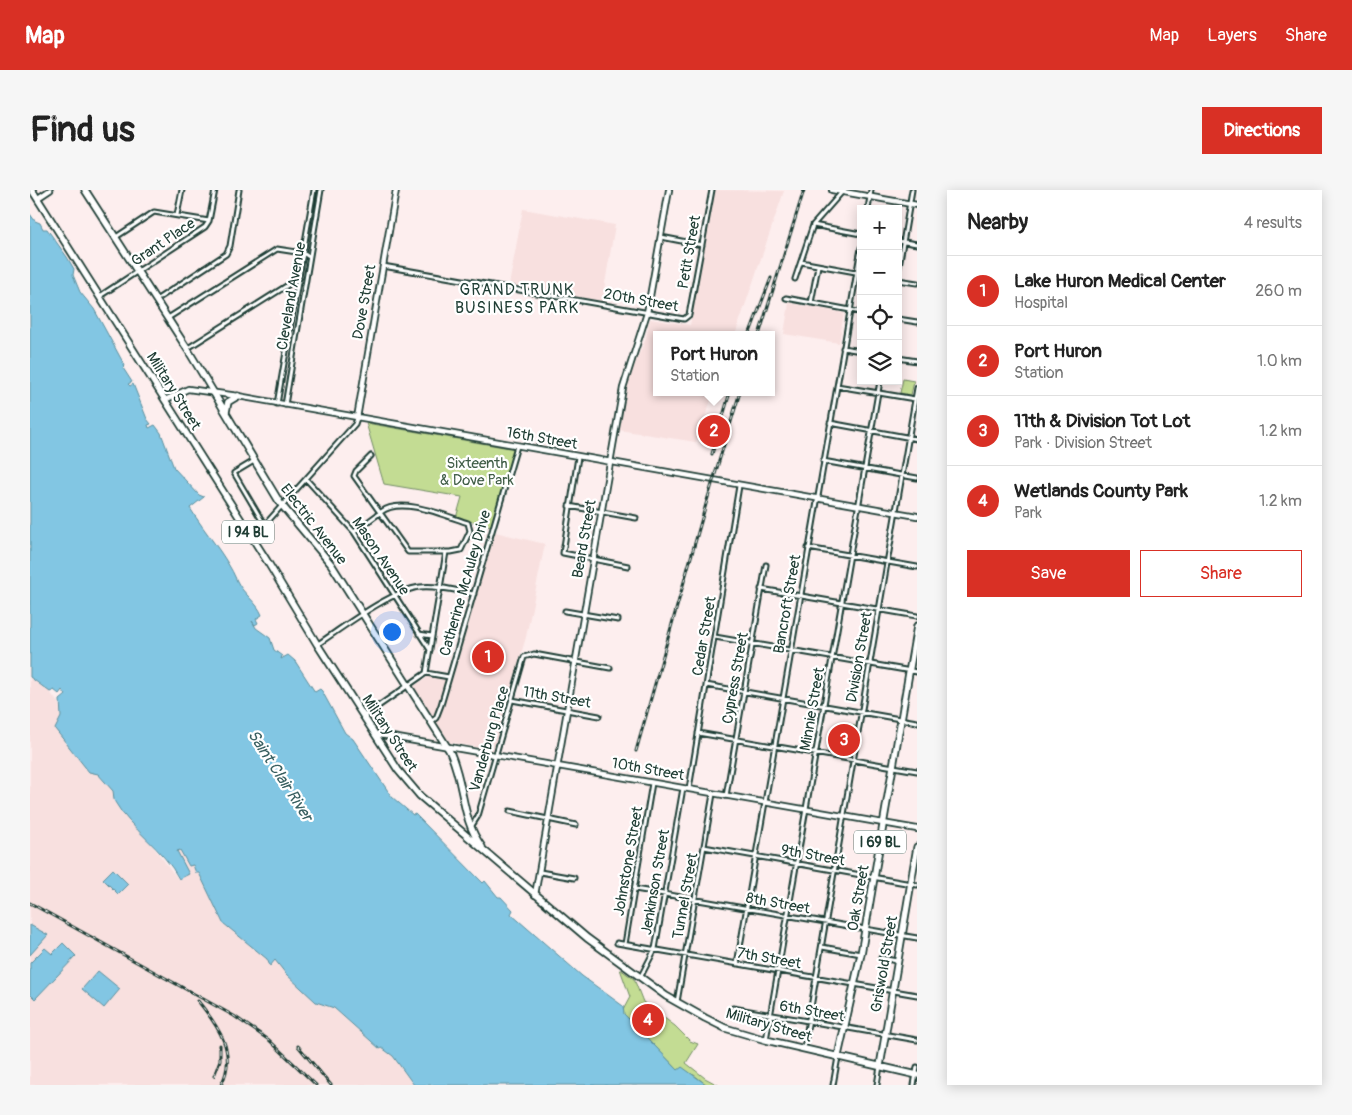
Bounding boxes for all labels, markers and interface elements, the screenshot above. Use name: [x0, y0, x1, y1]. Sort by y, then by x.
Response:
text: Map: [25, 21, 65, 50]
text: Map: [1150, 24, 1179, 47]
text: Layers: [1207, 24, 1257, 47]
text: Share: [1285, 24, 1327, 47]
button: Directions: [1202, 107, 1322, 154]
text: Find us: [30, 108, 135, 152]
map controls: [857, 205, 902, 385]
button: +: [857, 205, 902, 250]
text: Nearby: [967, 209, 1028, 236]
street label: Petit Street: [674, 213, 705, 290]
text: 4 results: [1244, 213, 1302, 233]
street label: Grant Place: [128, 214, 199, 271]
street label: Cleveland Avenue: [273, 240, 310, 352]
button: −: [857, 250, 902, 295]
street label: Dove Street: [349, 262, 381, 341]
text: Lake Huron Medical Center: [1014, 269, 1226, 293]
district label: GRAND TRUNK BUSINESS PARK: [455, 280, 579, 318]
text: 1: [980, 281, 986, 301]
text: 260 m: [1255, 281, 1302, 301]
street label: 20th Street: [602, 285, 681, 317]
text: Hospital: [1014, 293, 1068, 313]
button: locate: [857, 295, 902, 340]
popup: [653, 331, 775, 396]
text: Port Huron: [1014, 339, 1102, 363]
button: layers: [857, 340, 902, 385]
text: Port Huron: [670, 342, 758, 366]
street label: Military Street: [142, 349, 206, 435]
text: 2: [979, 351, 987, 371]
text: 1.0 km: [1257, 351, 1302, 371]
text: Station: [1014, 363, 1064, 383]
text: Station: [670, 366, 720, 386]
text: 11th & Division Tot Lot: [1014, 409, 1190, 433]
pin: 2: [698, 412, 730, 450]
text: 3: [979, 421, 987, 441]
text: 1.2 km: [1259, 421, 1302, 441]
street label: 16th Street: [505, 423, 580, 454]
text: Park · Division Street: [1014, 433, 1152, 453]
park label: Sixteenth & Dove Park: [440, 454, 515, 490]
text: Wetlands County Park: [1014, 479, 1188, 503]
street label: Electric Avenue: [276, 480, 351, 569]
text: 4: [978, 491, 988, 511]
text: 1.2 km: [1259, 491, 1302, 511]
street label: Beard Street: [568, 497, 601, 580]
text: Park: [1014, 503, 1042, 523]
street label: Catherine McAuley Drive: [436, 507, 496, 658]
street label: Mason Avenue: [347, 514, 414, 599]
road number: I 94 BL: [222, 521, 274, 544]
button: Save: [967, 550, 1130, 597]
button: Share: [1140, 550, 1302, 597]
street label: Bancroft Street: [769, 552, 806, 655]
street label: Cedar Street: [688, 594, 721, 677]
street label: Division Street: [842, 609, 877, 704]
your location: [379, 619, 405, 645]
street label: Cypress Street: [718, 630, 753, 725]
pin: 1: [472, 638, 504, 676]
street label: Minnie Street: [796, 665, 829, 752]
street label: 11th Street: [521, 682, 593, 713]
street label: Vanderburg Place: [465, 683, 514, 794]
street label: Military Street: [358, 691, 422, 776]
pin: 3: [828, 721, 860, 759]
water label: Saint Clair River: [243, 726, 318, 827]
street label: 10th Street: [610, 754, 687, 785]
street label: Johnstone Street: [610, 804, 648, 917]
street label: Jenkinson Street: [637, 827, 674, 936]
road number: I 69 BL: [854, 830, 906, 854]
street label: 9th Street: [779, 841, 847, 871]
street label: Tunnel Street: [669, 851, 703, 941]
street label: Oak Street: [843, 863, 874, 933]
street label: 8th Street: [744, 889, 812, 919]
street label: Griswold Street: [867, 913, 902, 1014]
street label: 7th Street: [735, 943, 803, 974]
street label: 6th Street: [778, 996, 847, 1027]
pin: 4: [632, 1001, 664, 1039]
street label: Military Street: [724, 1004, 815, 1047]

